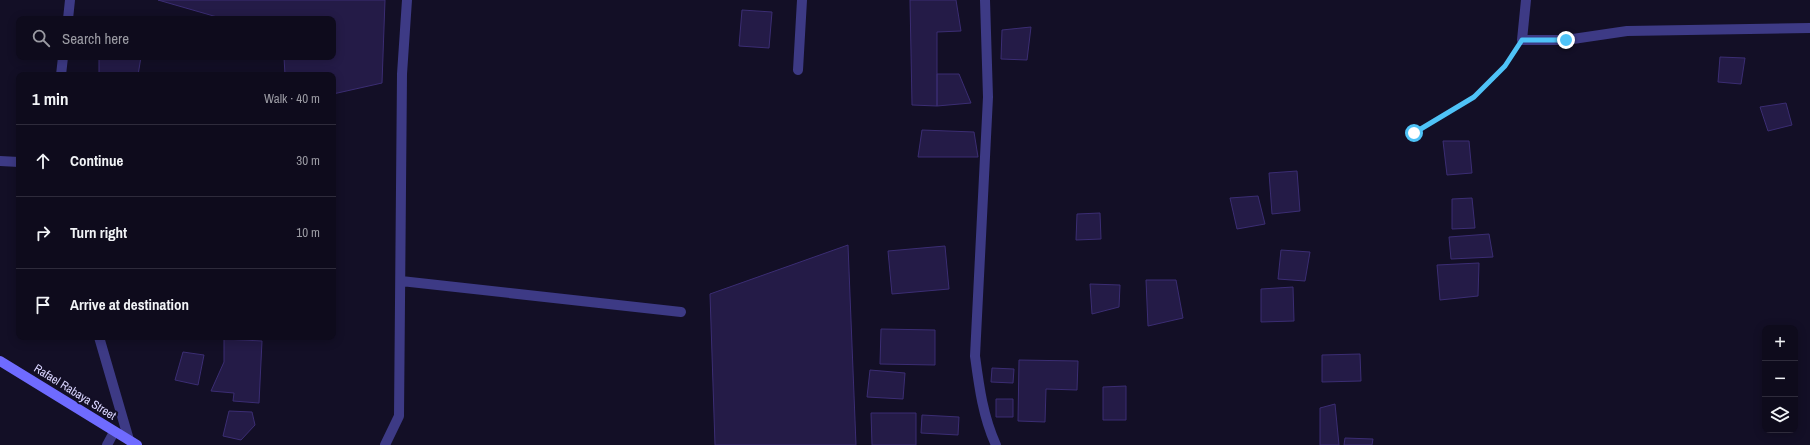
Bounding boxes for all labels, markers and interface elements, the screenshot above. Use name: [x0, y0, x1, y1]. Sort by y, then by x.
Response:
search box: [16, 16, 336, 60]
icon: search: [30, 27, 52, 49]
text: Search here: [62, 28, 129, 49]
route end: [1557, 31, 1575, 49]
text: 1 min: [32, 87, 68, 110]
text: Walk · 40 m: [264, 90, 320, 107]
route start: [1405, 124, 1423, 142]
icon: ahead: [32, 150, 54, 172]
text: Continue: [70, 150, 123, 171]
text: 30 m: [296, 152, 320, 169]
icon: right: [32, 222, 54, 244]
text: Turn right: [70, 222, 127, 243]
text: 10 m: [296, 224, 320, 241]
icon: arrive: [32, 294, 54, 316]
text: Arrive at destination: [70, 294, 189, 315]
map controls: [1762, 325, 1798, 433]
button: +: [1762, 325, 1798, 361]
street label: Rafael Rabaya Street: [31, 360, 119, 424]
button: −: [1762, 361, 1798, 397]
button: layers: [1762, 397, 1798, 433]

